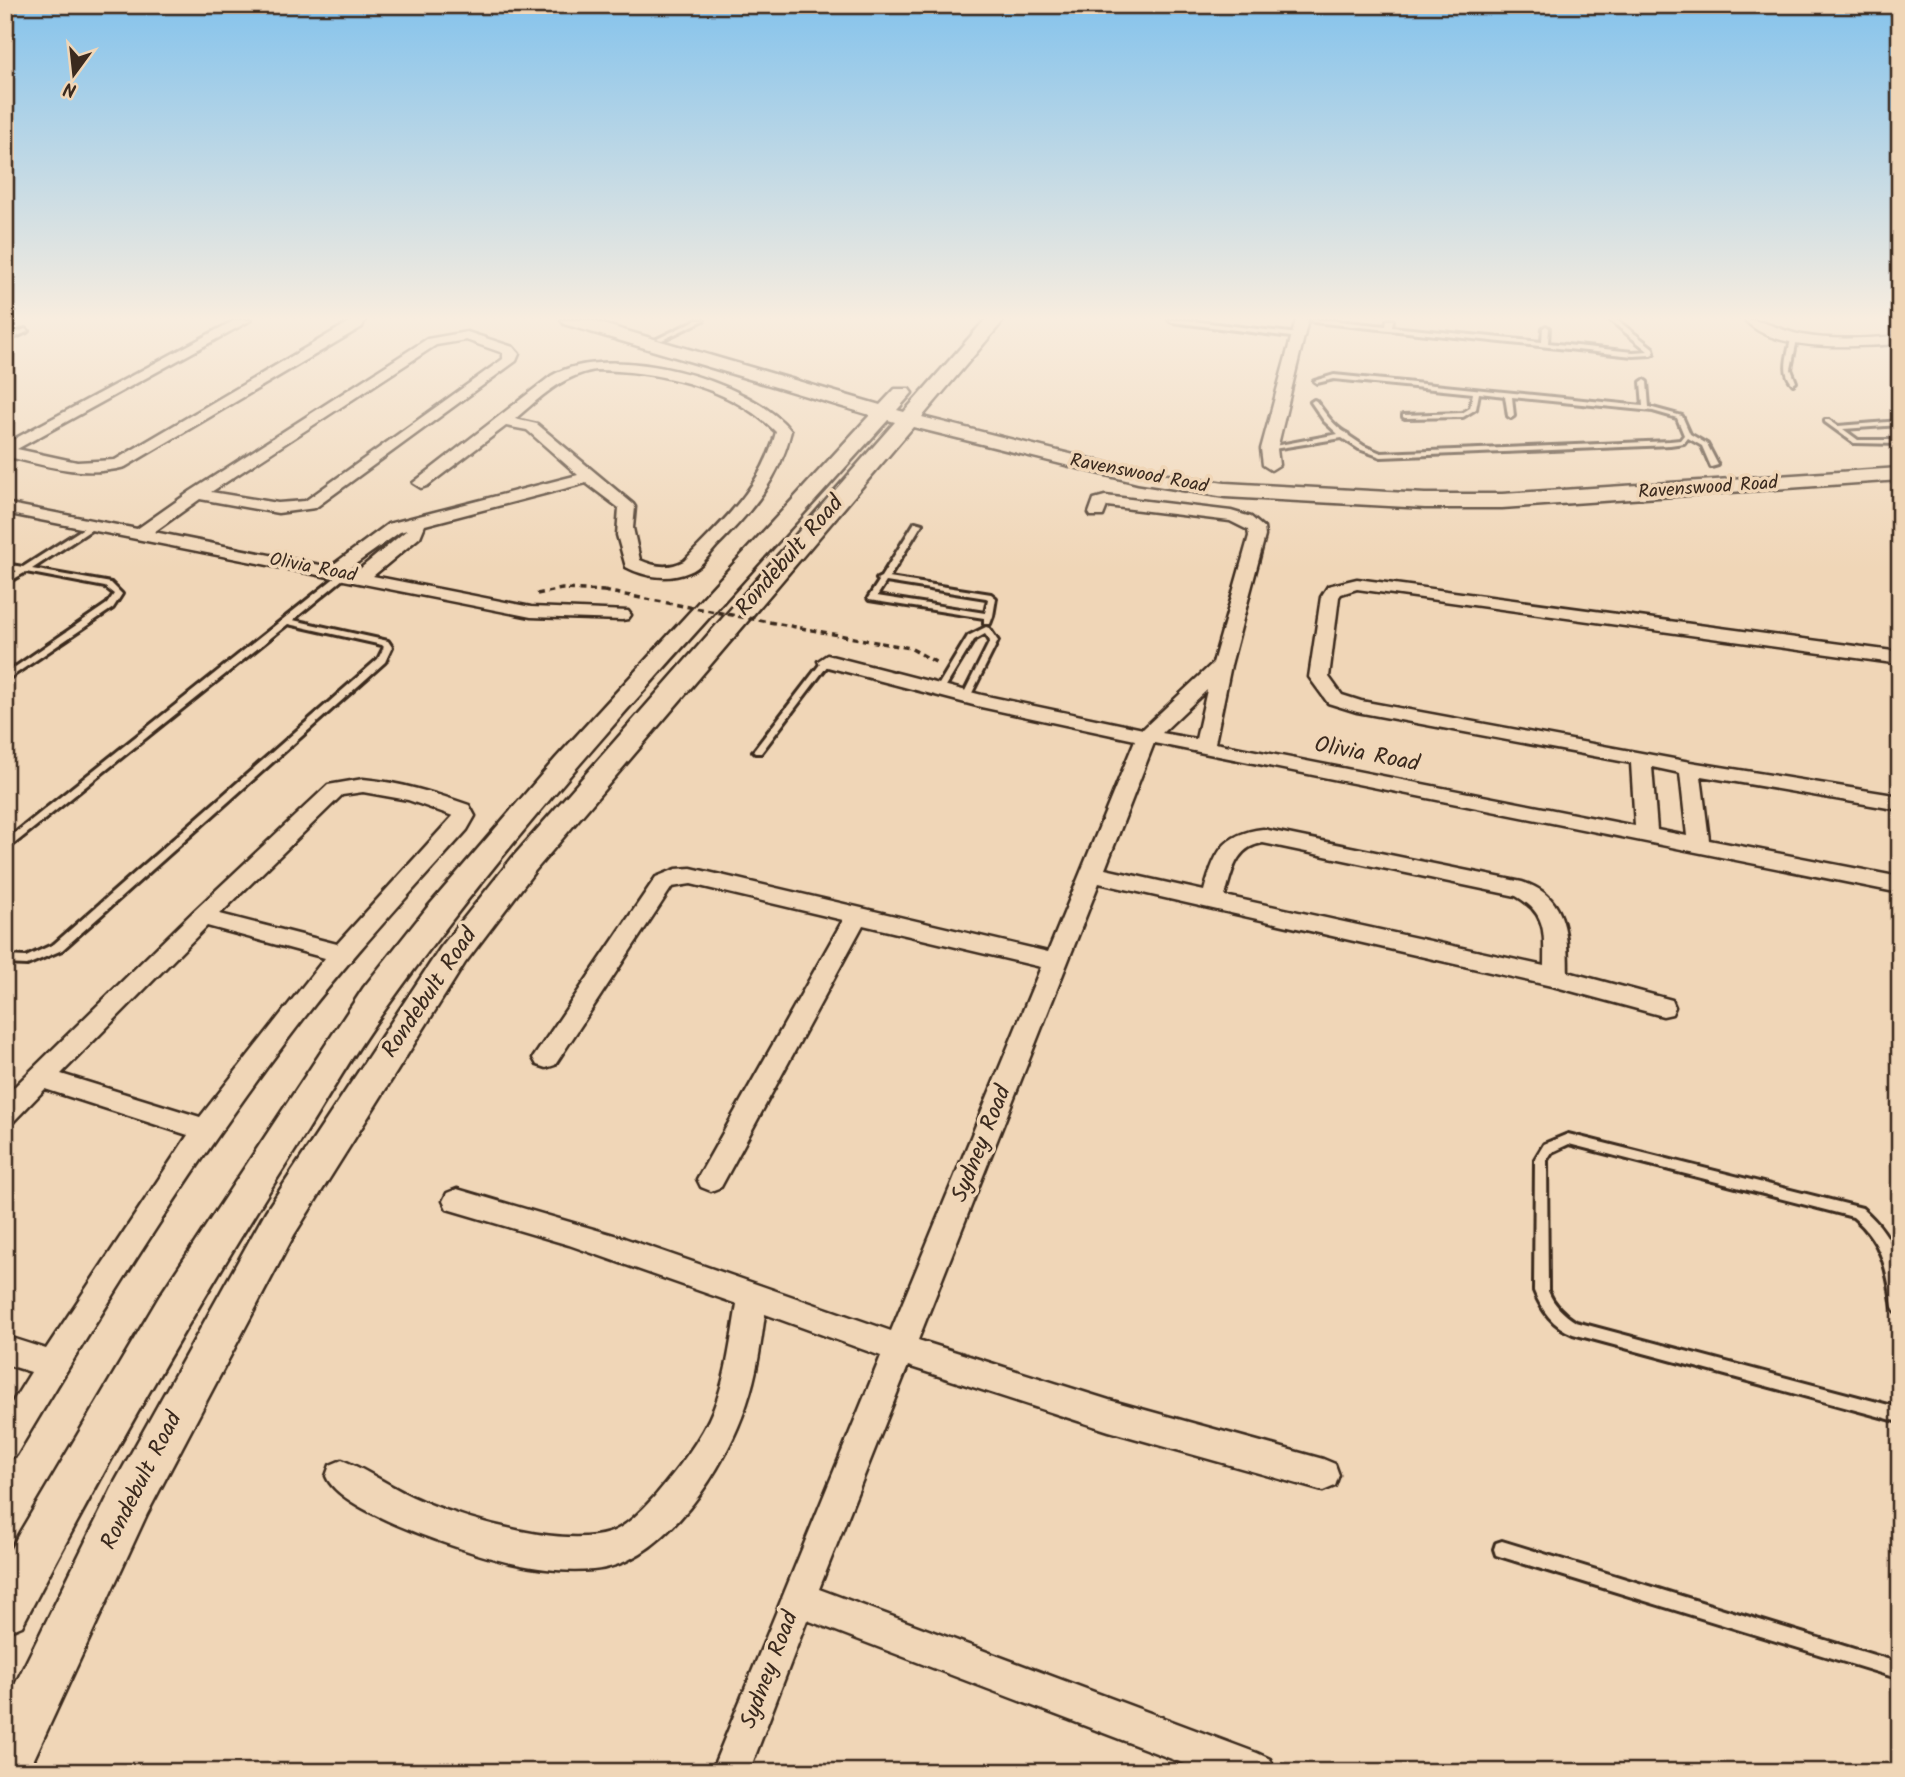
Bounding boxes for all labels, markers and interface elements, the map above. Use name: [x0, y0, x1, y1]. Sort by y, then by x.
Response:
north arrow: [38, 38, 108, 108]
text: N: [60, 72, 80, 105]
street label: Ravenswood Road: [1067, 446, 1211, 502]
street label: Ravenswood Road: [1637, 468, 1779, 508]
street label: Rondebult Road: [727, 487, 853, 625]
street label: Olivia Road: [267, 545, 360, 591]
street label: Olivia Road: [1311, 727, 1423, 783]
street label: Rondebult Road: [373, 920, 487, 1066]
street label: Sydney Road: [942, 1080, 1022, 1208]
street label: Rondebult Road: [92, 1405, 193, 1556]
street label: Sydney Road: [731, 1606, 809, 1734]

